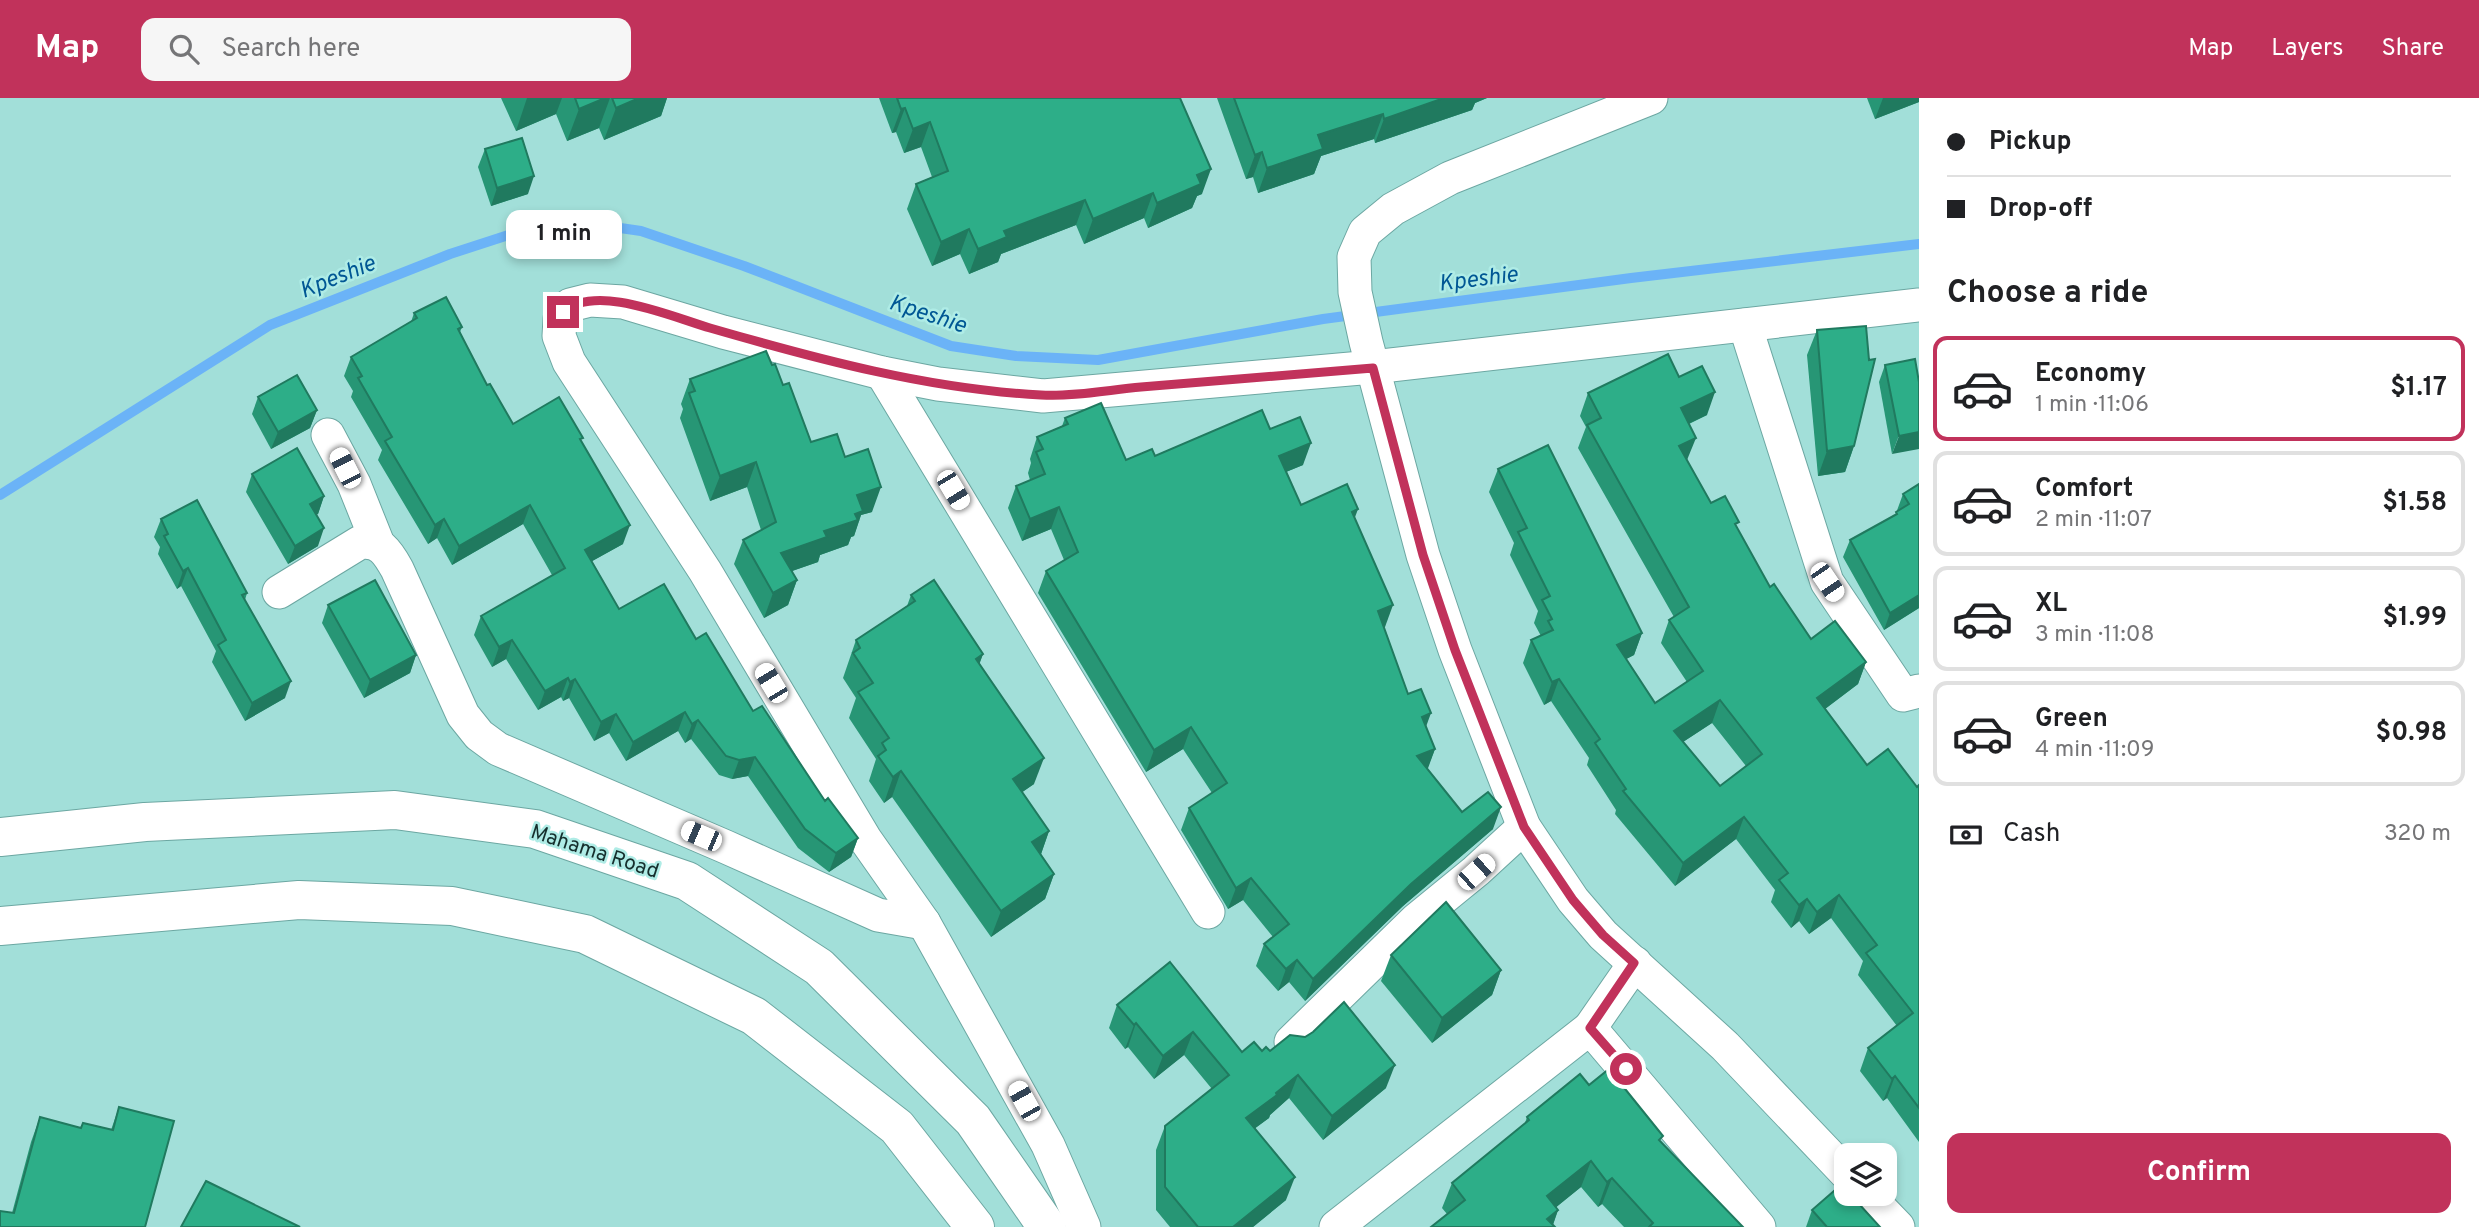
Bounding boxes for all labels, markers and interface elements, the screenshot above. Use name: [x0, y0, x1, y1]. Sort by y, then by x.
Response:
search box: [141, 18, 631, 81]
text: Map: [35, 28, 99, 70]
icon: search: [165, 30, 203, 68]
text: Search here: [221, 33, 360, 66]
text: Map: [2188, 34, 2233, 64]
text: Layers: [2271, 34, 2343, 64]
text: Share: [2381, 34, 2444, 64]
text: Pickup: [1989, 126, 2072, 159]
text: Drop-off: [1989, 193, 2092, 226]
callout: 1 min: [505, 211, 621, 260]
text: 1 min: [536, 220, 592, 249]
water label: Kpeshie: [296, 250, 381, 307]
water label: Kpeshie: [1437, 261, 1521, 300]
text: Choose a ride: [1947, 274, 2148, 314]
water label: Kpeshie: [885, 289, 971, 342]
route end: [547, 296, 579, 328]
icon: car: [1951, 357, 2014, 420]
text: Economy: [2035, 358, 2146, 391]
text: $1.17: [2390, 372, 2447, 405]
text: 1 min · 11:06: [2035, 391, 2149, 420]
car: [327, 445, 364, 491]
car: [934, 467, 973, 513]
icon: car: [1951, 472, 2014, 535]
text: Comfort: [2035, 473, 2133, 506]
text: $1.58: [2382, 487, 2447, 520]
text: 2 min · 11:07: [2035, 506, 2152, 535]
car: [1807, 559, 1848, 605]
icon: car: [1951, 587, 2014, 650]
text: XL: [2035, 588, 2067, 621]
text: $1.99: [2383, 602, 2447, 635]
text: 3 min · 11:08: [2035, 621, 2154, 650]
car: [752, 660, 791, 706]
icon: car: [1951, 702, 2014, 765]
text: Green: [2035, 703, 2108, 736]
text: $0.98: [2376, 717, 2447, 750]
text: 4 min · 11:09: [2035, 736, 2155, 765]
icon: cash: [1947, 816, 1985, 854]
car: [678, 818, 725, 854]
text: Cash: [2003, 818, 2060, 851]
street label: Mahama Road: [527, 819, 662, 886]
text: 320 m: [2384, 820, 2451, 849]
car: [1454, 850, 1499, 894]
route start: [1610, 1053, 1642, 1085]
car: [1005, 1078, 1044, 1124]
button: Confirm: [1947, 1133, 2451, 1213]
map controls: [1834, 1143, 1897, 1206]
button: layers: [1834, 1143, 1897, 1206]

